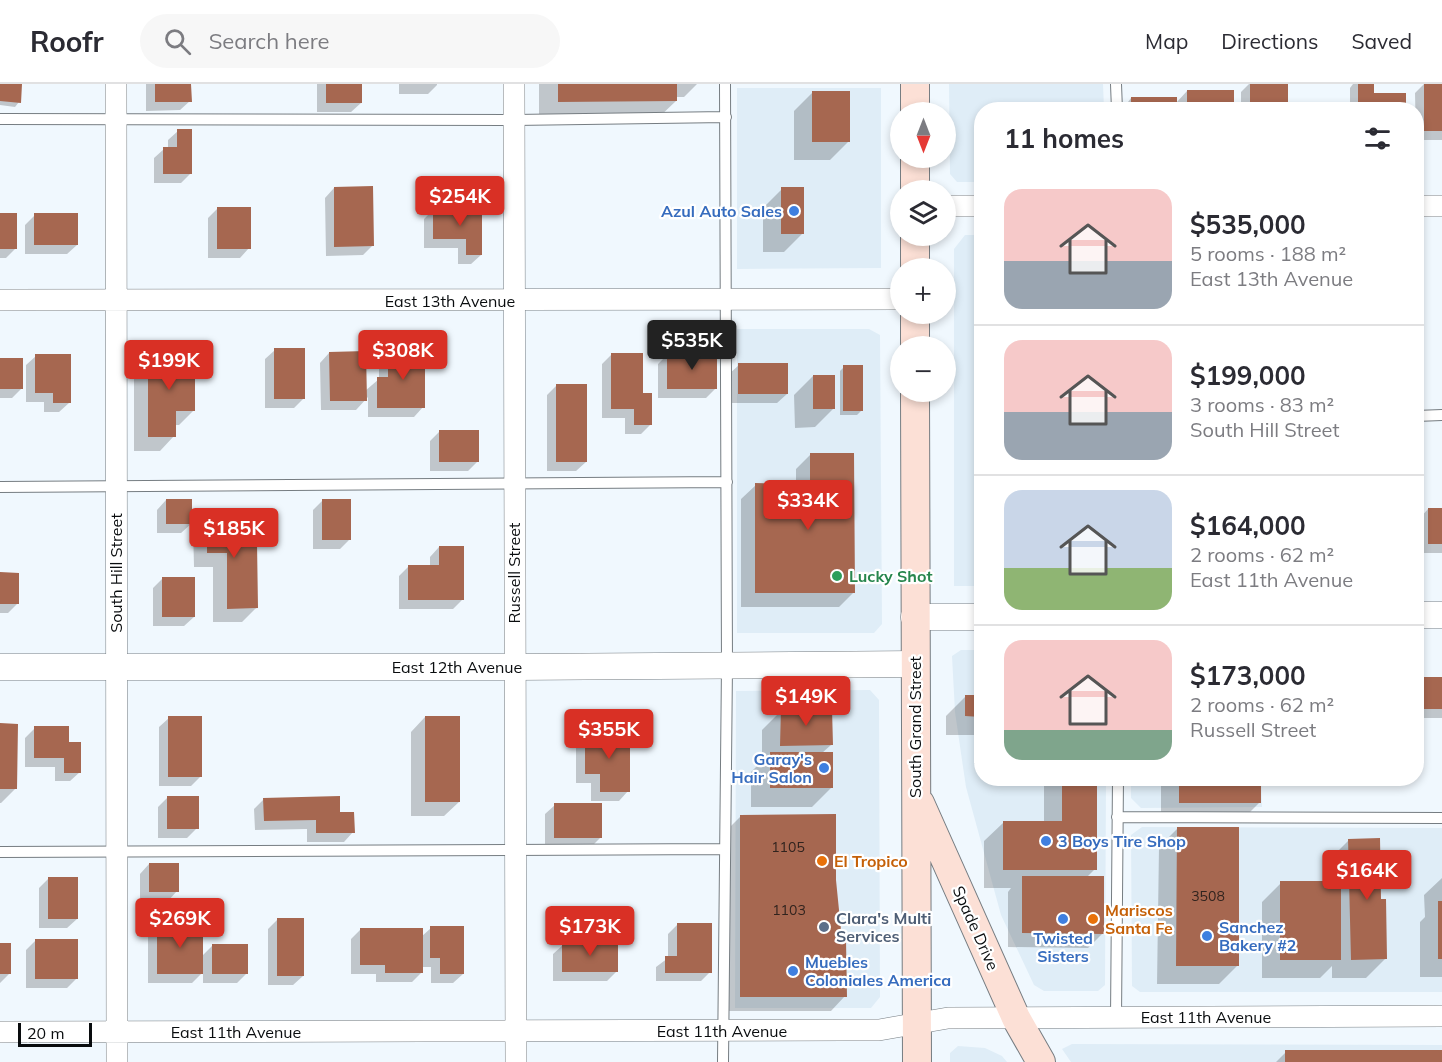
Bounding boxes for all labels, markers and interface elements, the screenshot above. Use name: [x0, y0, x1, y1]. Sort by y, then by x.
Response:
search box: [140, 14, 560, 68]
text: Roofr: [30, 24, 104, 59]
icon: search: [161, 25, 194, 58]
text: Search here: [209, 27, 330, 55]
text: Map: [1145, 28, 1188, 54]
text: Directions: [1221, 28, 1318, 54]
text: Saved: [1351, 28, 1412, 54]
north arrow: [890, 102, 956, 168]
map controls: [890, 102, 956, 402]
text: 11 homes: [1004, 122, 1124, 155]
icon: filters: [1361, 122, 1394, 155]
pin: $254K: [418, 176, 502, 227]
button: layers: [890, 180, 956, 246]
text: $254K: [429, 183, 491, 208]
place label: Azul Auto Sales: [661, 201, 782, 221]
marker: Azul Auto Sales: [787, 204, 801, 218]
text: $535,000: [1190, 208, 1306, 241]
icon: home: [1052, 213, 1124, 285]
text: 5 rooms · 188 m²: [1190, 241, 1346, 266]
button: +: [890, 258, 956, 324]
text: East 13th Avenue: [1190, 266, 1353, 291]
street label: East 13th Avenue: [385, 291, 515, 311]
pin: $535K: [650, 320, 734, 371]
text: $535K: [661, 327, 723, 352]
pin: $308K: [361, 330, 445, 381]
button: −: [890, 336, 956, 402]
text: $308K: [372, 337, 434, 362]
pin: $199K: [127, 340, 211, 391]
text: $199K: [138, 347, 200, 372]
text: $199,000: [1190, 359, 1306, 392]
icon: home: [1052, 364, 1124, 436]
text: 3 rooms · 83 m²: [1190, 392, 1334, 417]
text: South Hill Street: [1190, 417, 1340, 442]
pin: $334K: [766, 480, 850, 531]
text: $334K: [777, 487, 839, 512]
pin: $185K: [192, 508, 276, 559]
text: $164,000: [1190, 509, 1306, 542]
street label: South Hill Street: [106, 513, 126, 633]
icon: home: [1052, 514, 1124, 586]
text: $185K: [203, 515, 265, 540]
street label: Russell Street: [504, 522, 524, 623]
text: 2 rooms · 62 m²: [1190, 542, 1334, 567]
place label: Lucky Shot: [849, 566, 932, 586]
text: East 11th Avenue: [1190, 567, 1353, 592]
marker: Lucky Shot: [830, 569, 844, 583]
street label: South Grand Street: [905, 656, 925, 798]
street label: East 12th Avenue: [392, 657, 522, 677]
text: $173,000: [1190, 659, 1306, 692]
icon: home: [1052, 664, 1124, 736]
pin: $149K: [764, 676, 848, 727]
text: $149K: [775, 683, 837, 708]
text: 2 rooms · 62 m²: [1190, 692, 1334, 717]
pin: $355K: [567, 709, 651, 760]
text: $355K: [578, 716, 640, 741]
text: Russell Street: [1190, 717, 1316, 742]
place label: Garay's Hair Salon: [731, 749, 812, 787]
marker: Garay's Hair Salon: [817, 761, 831, 775]
place label: 3 Boys Tire Shop: [1058, 831, 1186, 851]
marker: 3 Boys Tire Shop: [1039, 834, 1053, 848]
house number: 1105: [771, 838, 805, 856]
pin: $164K: [1325, 850, 1409, 901]
place label: El Tropico: [834, 851, 908, 871]
marker: El Tropico: [815, 854, 829, 868]
text: $164K: [1336, 857, 1398, 882]
street label: Spade Drive: [948, 883, 1004, 973]
house number: 3508: [1191, 887, 1225, 905]
pin: $269K: [138, 898, 222, 949]
place label: Mariscos Santa Fe: [1105, 900, 1173, 938]
house number: 1103: [772, 901, 806, 919]
text: $269K: [149, 905, 211, 930]
pin: $173K: [548, 906, 632, 957]
place label: Clara's Multi Services: [836, 908, 931, 946]
marker: Twisted Sisters: [1056, 912, 1070, 926]
marker: Mariscos Santa Fe: [1086, 912, 1100, 926]
text: $173K: [559, 913, 621, 938]
place label: Sanchez Bakery #2: [1219, 917, 1296, 955]
marker: Clara's Multi Services: [817, 920, 831, 934]
place label: Twisted Sisters: [1033, 928, 1093, 966]
marker: Sanchez Bakery #2: [1200, 929, 1214, 943]
place label: Muebles Coloniales America: [805, 952, 951, 990]
marker: Muebles Coloniales America: [786, 964, 800, 978]
street label: East 11th Avenue: [1141, 1007, 1271, 1027]
scale bar: [18, 1020, 92, 1048]
street label: East 11th Avenue: [657, 1021, 787, 1041]
street label: East 11th Avenue: [171, 1022, 301, 1042]
text: 20 m: [27, 1023, 64, 1043]

